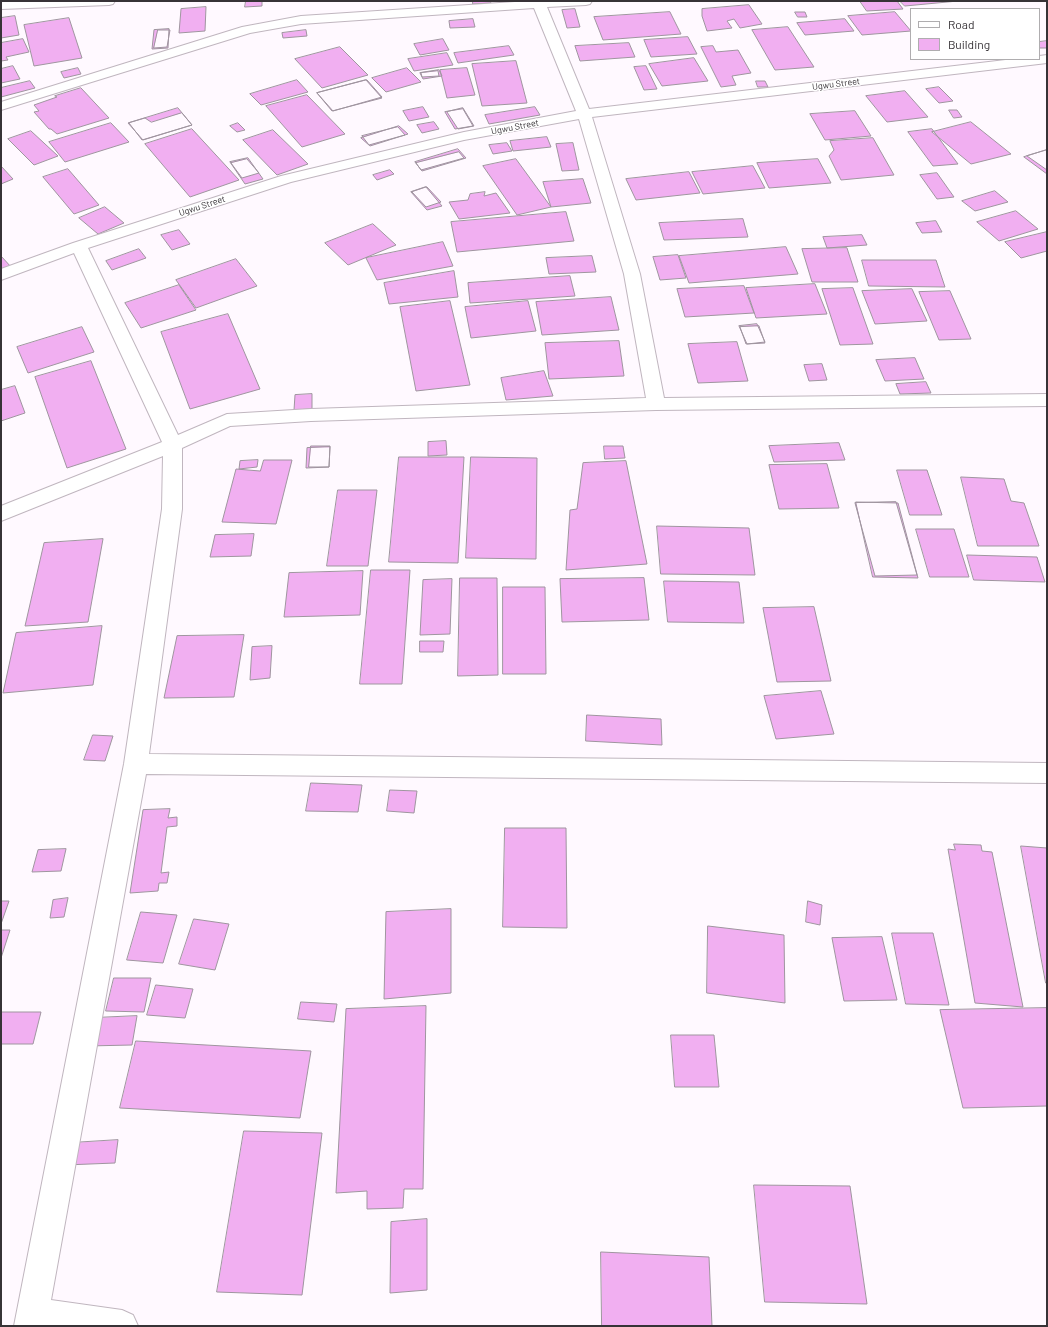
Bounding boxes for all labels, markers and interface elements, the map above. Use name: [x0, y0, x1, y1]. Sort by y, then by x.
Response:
legend: [910, 8, 1040, 60]
text: Road: [948, 17, 975, 31]
text: Building: [948, 37, 990, 51]
street label: Ugwu Street: [811, 76, 861, 92]
street label: Ugwu Street: [490, 117, 540, 137]
street label: Ugwu Street: [177, 193, 227, 219]

